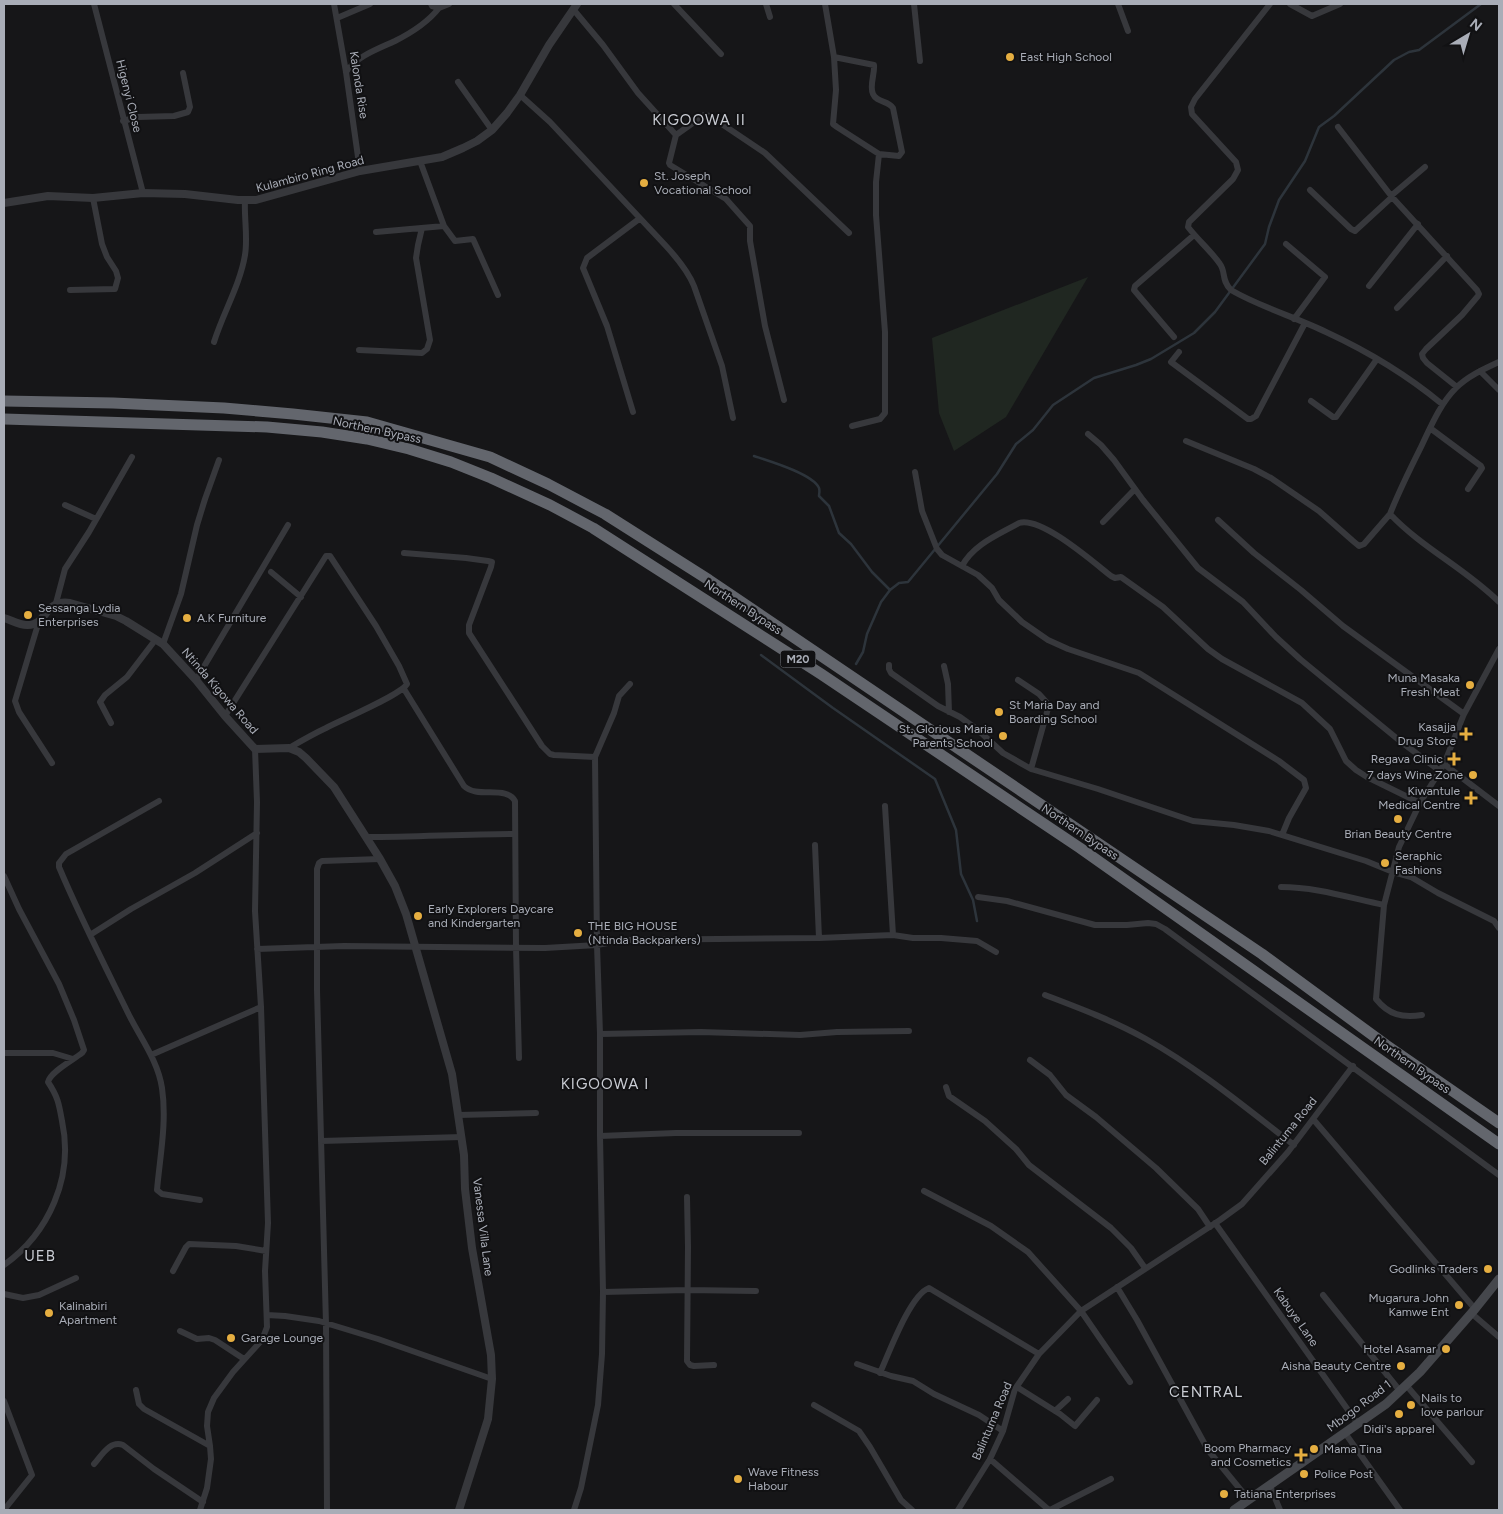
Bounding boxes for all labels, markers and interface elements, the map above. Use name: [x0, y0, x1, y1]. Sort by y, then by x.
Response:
north arrow: [1443, 10, 1493, 60]
text: N: [1466, 15, 1485, 35]
street label: Kalonda Rise: [347, 50, 371, 120]
place label: East High School: [1020, 50, 1112, 64]
marker: East High School: [1004, 51, 1016, 63]
street label: Higenyi Close: [113, 58, 145, 134]
district label: KIGOOWA II: [652, 111, 746, 129]
street label: Kulambiro Ring Road: [254, 153, 366, 195]
place label: St. Joseph Vocational School: [654, 169, 751, 197]
marker: St. Joseph Vocational School: [638, 177, 650, 189]
street label: Northern Bypass: [332, 414, 423, 446]
street label: Northern Bypass: [702, 577, 785, 638]
place label: Sessanga Lydia Enterprises: [38, 601, 120, 629]
marker: Sessanga Lydia Enterprises: [22, 609, 34, 621]
place label: A.K Furniture: [197, 611, 267, 625]
marker: A.K Furniture: [181, 612, 193, 624]
street label: Ntinda Kigowa Road: [179, 645, 261, 737]
road number: M20: [780, 651, 816, 668]
place label: Muna Masaka Fresh Meat: [1388, 671, 1460, 699]
marker: Muna Masaka Fresh Meat: [1464, 679, 1476, 691]
place label: St Maria Day and Boarding School: [1009, 698, 1099, 726]
marker: St Maria Day and Boarding School: [993, 706, 1005, 718]
place label: Kasajja Drug Store: [1398, 720, 1456, 748]
place label: St. Glorious Maria Parents School: [899, 722, 993, 750]
marker: Kasajja Drug Store: [1460, 728, 1472, 740]
marker: St. Glorious Maria Parents School: [997, 730, 1009, 742]
place label: Regava Clinic: [1371, 752, 1444, 766]
marker: Regava Clinic: [1447, 752, 1461, 766]
place label: 7 days Wine Zone: [1367, 768, 1463, 782]
marker: 7 days Wine Zone: [1467, 769, 1479, 781]
place label: Kiwantule Medical Centre: [1378, 784, 1460, 812]
marker: Kiwantule Medical Centre: [1464, 791, 1478, 805]
street label: Northern Bypass: [1039, 801, 1121, 863]
marker: Brian Beauty Centre: [1392, 813, 1404, 825]
place label: Brian Beauty Centre: [1344, 827, 1452, 841]
place label: Seraphic Fashions: [1395, 849, 1443, 877]
marker: Seraphic Fashions: [1379, 857, 1391, 869]
place label: Early Explorers Daycare and Kindergarten: [428, 902, 554, 930]
marker: Early Explorers Daycare and Kindergarten: [412, 910, 424, 922]
place label: THE BIG HOUSE (Ntinda Backparkers): [588, 919, 701, 947]
marker: THE BIG HOUSE (Ntinda Backparkers): [572, 927, 584, 939]
street label: Northern Bypass: [1371, 1033, 1453, 1097]
district label: KIGOOWA I: [561, 1075, 649, 1093]
street label: Balintuma Road: [1256, 1094, 1320, 1168]
street label: Vanessa Villa Lane: [470, 1177, 496, 1277]
district label: UEB: [24, 1247, 56, 1265]
place label: Godlinks Traders: [1389, 1262, 1478, 1276]
marker: Godlinks Traders: [1482, 1263, 1494, 1275]
street label: Kabuye Lane: [1271, 1285, 1322, 1349]
place label: Mugarura John Kamwe Ent: [1369, 1291, 1449, 1319]
place label: Kalinabiri Apartment: [59, 1299, 117, 1327]
marker: Mugarura John Kamwe Ent: [1453, 1299, 1465, 1311]
marker: Kalinabiri Apartment: [43, 1307, 55, 1319]
place label: Garage Lounge: [241, 1331, 324, 1345]
marker: Garage Lounge: [225, 1332, 237, 1344]
place label: Hotel Asamar: [1363, 1342, 1436, 1356]
marker: Hotel Asamar: [1440, 1343, 1452, 1355]
place label: Aisha Beauty Centre: [1281, 1359, 1391, 1373]
marker: Aisha Beauty Centre: [1395, 1360, 1407, 1372]
street label: Mbogo Road 1: [1324, 1377, 1394, 1435]
street label: Balintuma Road: [969, 1380, 1015, 1462]
district label: CENTRAL: [1169, 1383, 1243, 1401]
place label: Nails to love parlour: [1421, 1391, 1484, 1419]
marker: Nails to love parlour: [1405, 1399, 1417, 1411]
marker: Didi's apparel: [1393, 1408, 1405, 1420]
place label: Didi's apparel: [1363, 1422, 1435, 1436]
place label: Boom Pharmacy and Cosmetics: [1204, 1441, 1292, 1469]
place label: Mama Tina: [1324, 1442, 1382, 1456]
marker: Mama Tina: [1308, 1443, 1320, 1455]
marker: Boom Pharmacy and Cosmetics: [1295, 1449, 1307, 1461]
place label: Wave Fitness Habour: [748, 1465, 819, 1493]
place label: Police Post: [1314, 1467, 1374, 1481]
marker: Police Post: [1298, 1468, 1310, 1480]
marker: Wave Fitness Habour: [732, 1473, 744, 1485]
place label: Tatiana Enterprises: [1234, 1487, 1336, 1501]
marker: Tatiana Enterprises: [1218, 1488, 1230, 1500]

